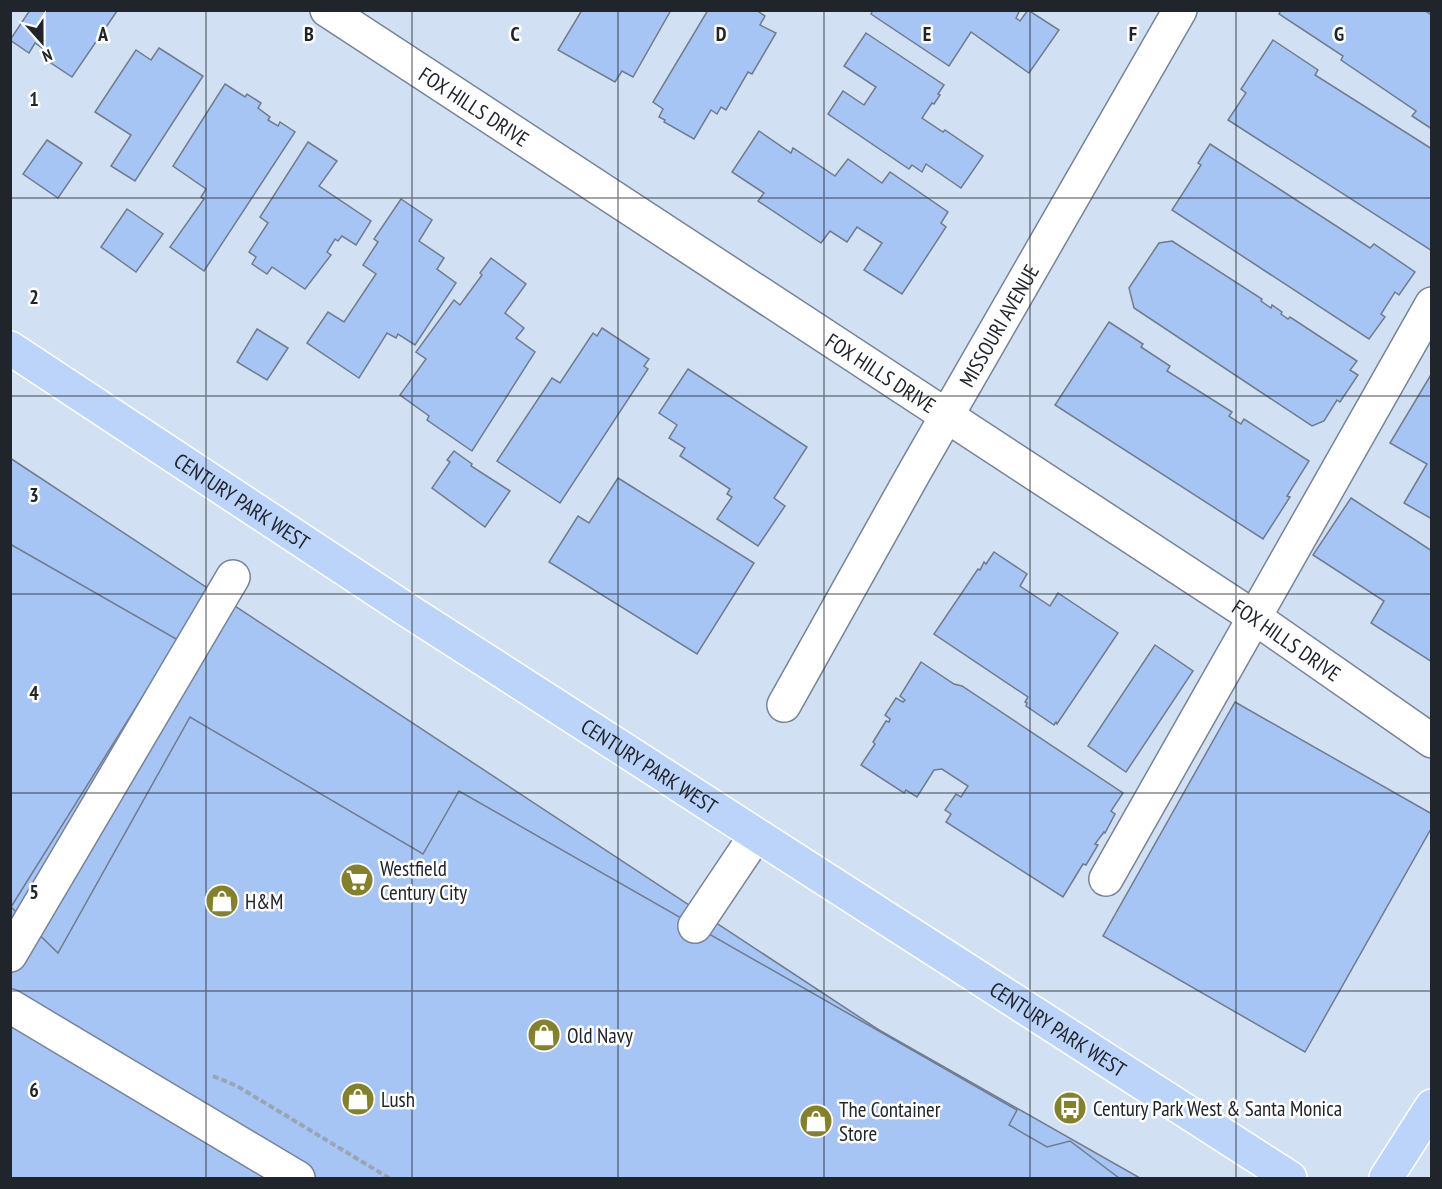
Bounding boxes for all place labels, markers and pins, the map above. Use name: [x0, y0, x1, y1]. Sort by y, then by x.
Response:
place label: Westfield Century City: [380, 855, 467, 906]
supermarket icon: Westfield Century City: [339, 862, 375, 898]
shop icon: H&M: [204, 883, 240, 919]
place label: H&M: [245, 888, 283, 915]
shop icon: Old Navy: [526, 1017, 562, 1053]
place label: Old Navy: [567, 1022, 633, 1049]
shop icon: Lush: [340, 1081, 376, 1117]
place label: Lush: [381, 1086, 415, 1113]
bus stop icon: Century Park West & Santa Monica: [1052, 1090, 1088, 1126]
place label: Century Park West & Santa Monica: [1093, 1095, 1342, 1122]
place label: The Container Store: [839, 1096, 941, 1147]
shop icon: The Container Store: [798, 1103, 834, 1139]

